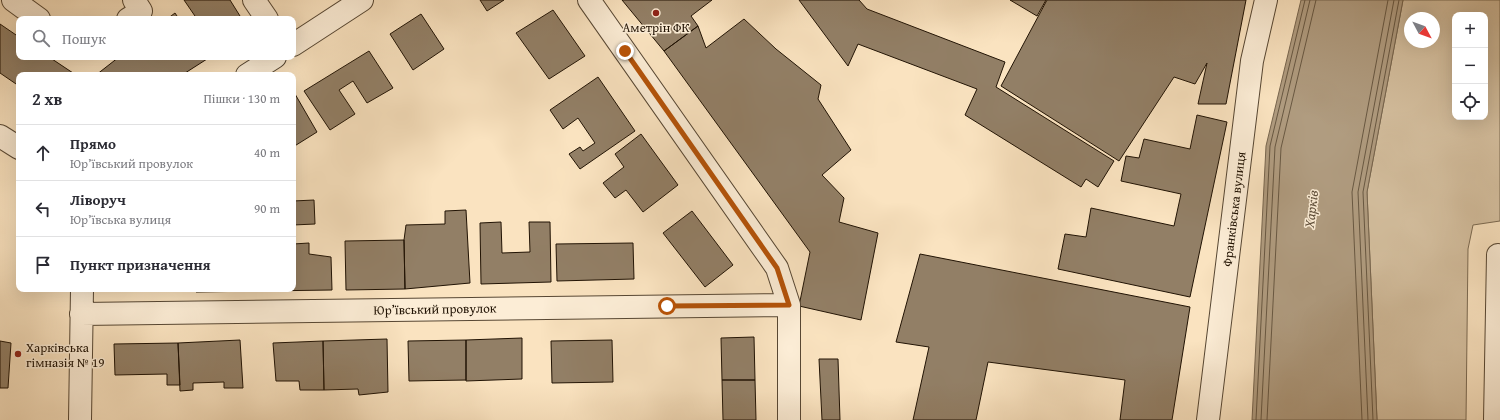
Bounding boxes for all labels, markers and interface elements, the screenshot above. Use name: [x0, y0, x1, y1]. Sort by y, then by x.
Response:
marker: Аметрін ФК: [651, 8, 661, 18]
north arrow: [1404, 12, 1440, 48]
map controls: [1452, 12, 1488, 120]
button: +: [1452, 12, 1488, 48]
search box: [16, 16, 296, 60]
place label: Аметрін ФК: [622, 18, 690, 37]
icon: search: [30, 27, 52, 49]
text: Пошук: [62, 28, 106, 49]
route end: [616, 42, 634, 60]
button: −: [1452, 48, 1488, 84]
button: locate: [1452, 84, 1488, 120]
text: 2 хв: [32, 86, 62, 111]
text: Пішки · 130 m: [203, 89, 280, 108]
text: Прямо: [70, 133, 116, 154]
icon: ahead: [32, 142, 54, 164]
text: 40 m: [254, 143, 280, 162]
street label: Франківська вулиця: [1218, 150, 1251, 268]
text: Юр’ївський провулок: [70, 154, 193, 173]
text: Ліворуч: [70, 189, 126, 210]
water label: Харків: [1299, 189, 1323, 230]
icon: left: [32, 198, 54, 220]
text: 90 m: [254, 199, 280, 218]
text: Юр’ївська вулиця: [70, 210, 171, 229]
icon: arrive: [32, 254, 54, 276]
text: Пункт призначення: [70, 254, 211, 275]
route start: [658, 297, 676, 315]
street label: Юр’ївський провулок: [373, 298, 497, 320]
place label: Харківська гімназія № 19: [26, 338, 105, 372]
marker: Харківська гімназія № 19: [13, 349, 23, 359]

